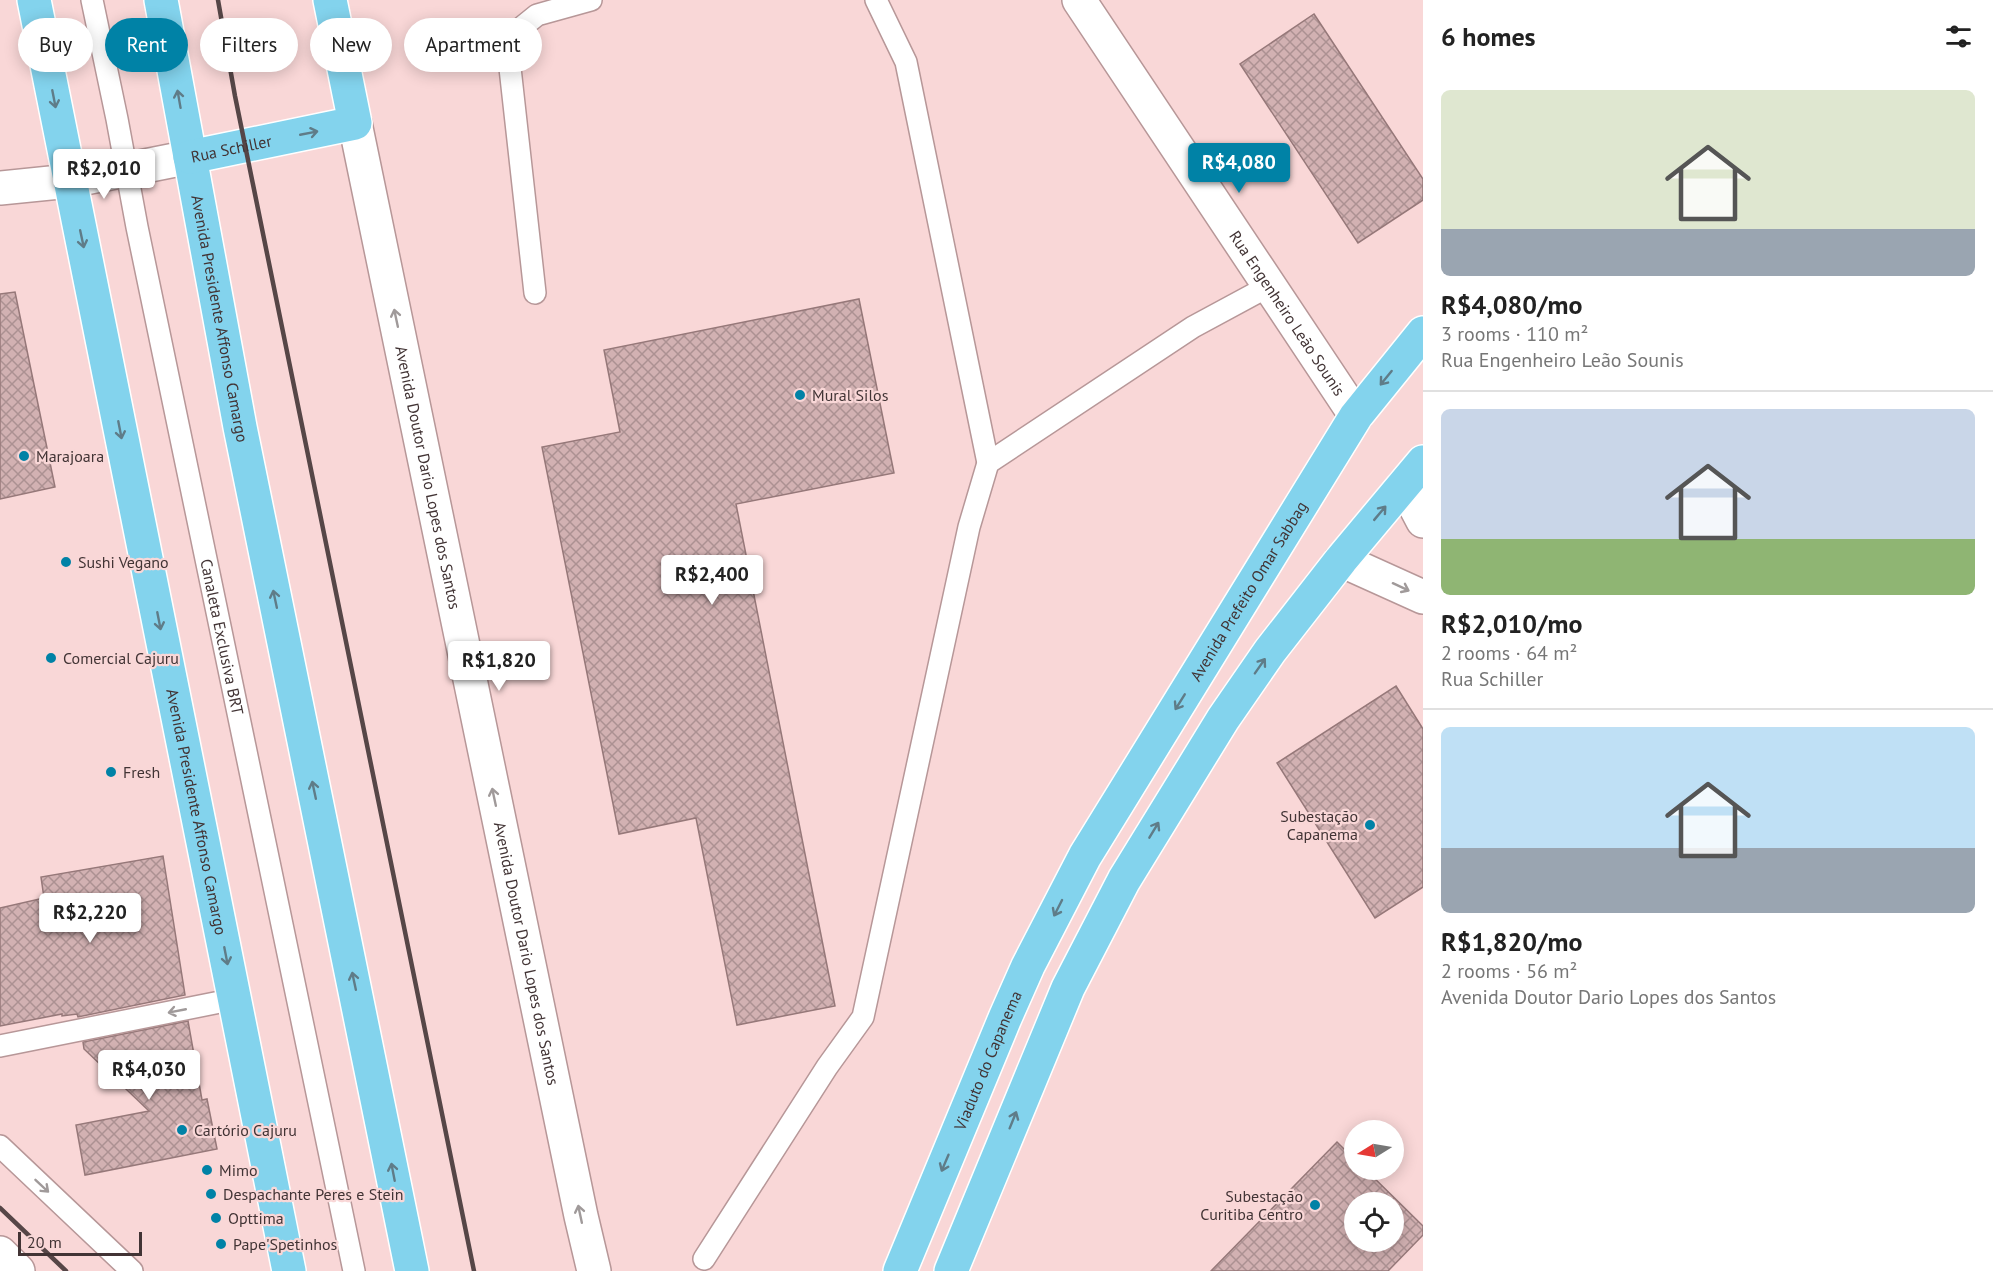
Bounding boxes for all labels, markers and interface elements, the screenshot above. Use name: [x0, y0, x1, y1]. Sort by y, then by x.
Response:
chip: Buy: [18, 18, 93, 72]
chip: Rent: [105, 18, 188, 72]
chip: Filters: [200, 18, 298, 72]
chip: New: [310, 18, 392, 72]
chip: Apartment: [404, 18, 542, 72]
text: 6 homes: [1441, 20, 1536, 53]
icon: filters: [1942, 20, 1975, 53]
one-way arrow: [49, 88, 60, 108]
one-way arrow: [174, 90, 185, 109]
one-way arrow: [299, 127, 318, 138]
icon: home: [1654, 129, 1762, 237]
street label: Rua Schiller: [189, 130, 274, 167]
pin: R$4,080: [1184, 143, 1294, 194]
pin: R$2,010: [49, 149, 159, 200]
text: R$4,080: [1202, 149, 1276, 175]
text: R$2,010: [67, 155, 141, 181]
street label: Avenida Presidente Affonso Camargo: [187, 193, 253, 444]
street label: Rua Engenheiro Leão Sounis: [1225, 227, 1350, 400]
one-way arrow: [77, 228, 88, 248]
text: R$4,080/mo: [1441, 288, 1582, 321]
one-way arrow: [390, 309, 401, 328]
text: 3 rooms · 110 m²: [1441, 321, 1588, 347]
street label: Avenida Doutor Dario Lopes dos Santos: [391, 344, 465, 611]
text: Rua Engenheiro Leão Sounis: [1441, 347, 1684, 373]
one-way arrow: [1380, 370, 1393, 386]
place label: Mural Silos: [812, 385, 889, 405]
marker: Mural Silos: [793, 388, 807, 402]
one-way arrow: [115, 419, 126, 439]
place label: Marajoara: [36, 446, 104, 466]
icon: home: [1654, 448, 1762, 556]
marker: Marajoara: [17, 449, 31, 463]
street label: Avenida Prefeito Omar Sabbag: [1185, 497, 1311, 685]
one-way arrow: [1374, 505, 1387, 521]
place label: Sushi Vegano: [78, 552, 169, 572]
marker: Sushi Vegano: [59, 555, 73, 569]
pin: R$2,400: [657, 555, 767, 606]
street label: Canaleta Exclusiva BRT: [196, 557, 248, 717]
text: R$2,400: [675, 561, 749, 587]
one-way arrow: [1392, 582, 1410, 594]
one-way arrow: [269, 590, 280, 610]
text: R$2,010/mo: [1441, 607, 1582, 640]
one-way arrow: [153, 611, 165, 630]
text: 2 rooms · 64 m²: [1441, 640, 1577, 666]
pin: R$1,820: [444, 641, 554, 692]
text: R$1,820: [462, 647, 536, 673]
place label: Comercial Cajuru: [63, 648, 179, 668]
marker: Comercial Cajuru: [44, 651, 58, 665]
one-way arrow: [1254, 658, 1266, 675]
text: Rua Schiller: [1441, 666, 1543, 692]
street label: Avenida Presidente Affonso Camargo: [162, 687, 231, 937]
one-way arrow: [1173, 693, 1185, 710]
place label: Fresh: [123, 762, 160, 782]
marker: Fresh: [104, 765, 118, 779]
icon: home: [1654, 766, 1762, 874]
one-way arrow: [308, 781, 320, 800]
one-way arrow: [488, 788, 499, 807]
place label: Subestação Capanema: [1280, 806, 1358, 844]
marker: Subestação Capanema: [1363, 818, 1377, 832]
street label: Avenida Doutor Dario Lopes dos Santos: [490, 820, 564, 1087]
one-way arrow: [1148, 822, 1160, 839]
pin: R$2,220: [35, 893, 145, 944]
one-way arrow: [1052, 898, 1063, 916]
text: R$2,220: [53, 899, 127, 925]
text: R$1,820/mo: [1441, 925, 1582, 958]
one-way arrow: [221, 946, 232, 965]
text: 2 rooms · 56 m²: [1441, 958, 1577, 984]
one-way arrow: [348, 972, 359, 992]
text: Avenida Doutor Dario Lopes dos Santos: [1441, 984, 1776, 1010]
street label: Viaduto do Capanema: [949, 988, 1026, 1134]
one-way arrow: [168, 1006, 187, 1017]
pin: R$4,030: [94, 1050, 204, 1101]
text: R$4,030: [112, 1056, 186, 1082]
one-way arrow: [1008, 1111, 1019, 1129]
place label: Cartório Cajuru: [194, 1120, 297, 1140]
north arrow: [1344, 1120, 1404, 1180]
map controls: [1344, 1120, 1404, 1252]
marker: Cartório Cajuru: [175, 1123, 189, 1137]
one-way arrow: [939, 1153, 950, 1171]
place label: Mimo: [219, 1160, 258, 1180]
marker: Mimo: [200, 1163, 214, 1177]
one-way arrow: [387, 1163, 398, 1183]
one-way arrow: [35, 1179, 50, 1193]
place label: Despachante Peres e Stein: [223, 1184, 404, 1204]
place label: Subestação Curitiba Centro: [1200, 1186, 1303, 1224]
marker: Despachante Peres e Stein: [204, 1187, 218, 1201]
button: locate: [1344, 1192, 1404, 1252]
marker: Subestação Curitiba Centro: [1308, 1198, 1322, 1212]
one-way arrow: [574, 1205, 586, 1224]
place label: Opttima: [228, 1208, 284, 1228]
marker: Opttima: [209, 1211, 223, 1225]
scale bar: [18, 1229, 142, 1256]
text: 20 m: [27, 1232, 62, 1252]
place label: Pape'Spetinhos: [233, 1234, 337, 1254]
marker: Pape'Spetinhos: [214, 1237, 228, 1251]

